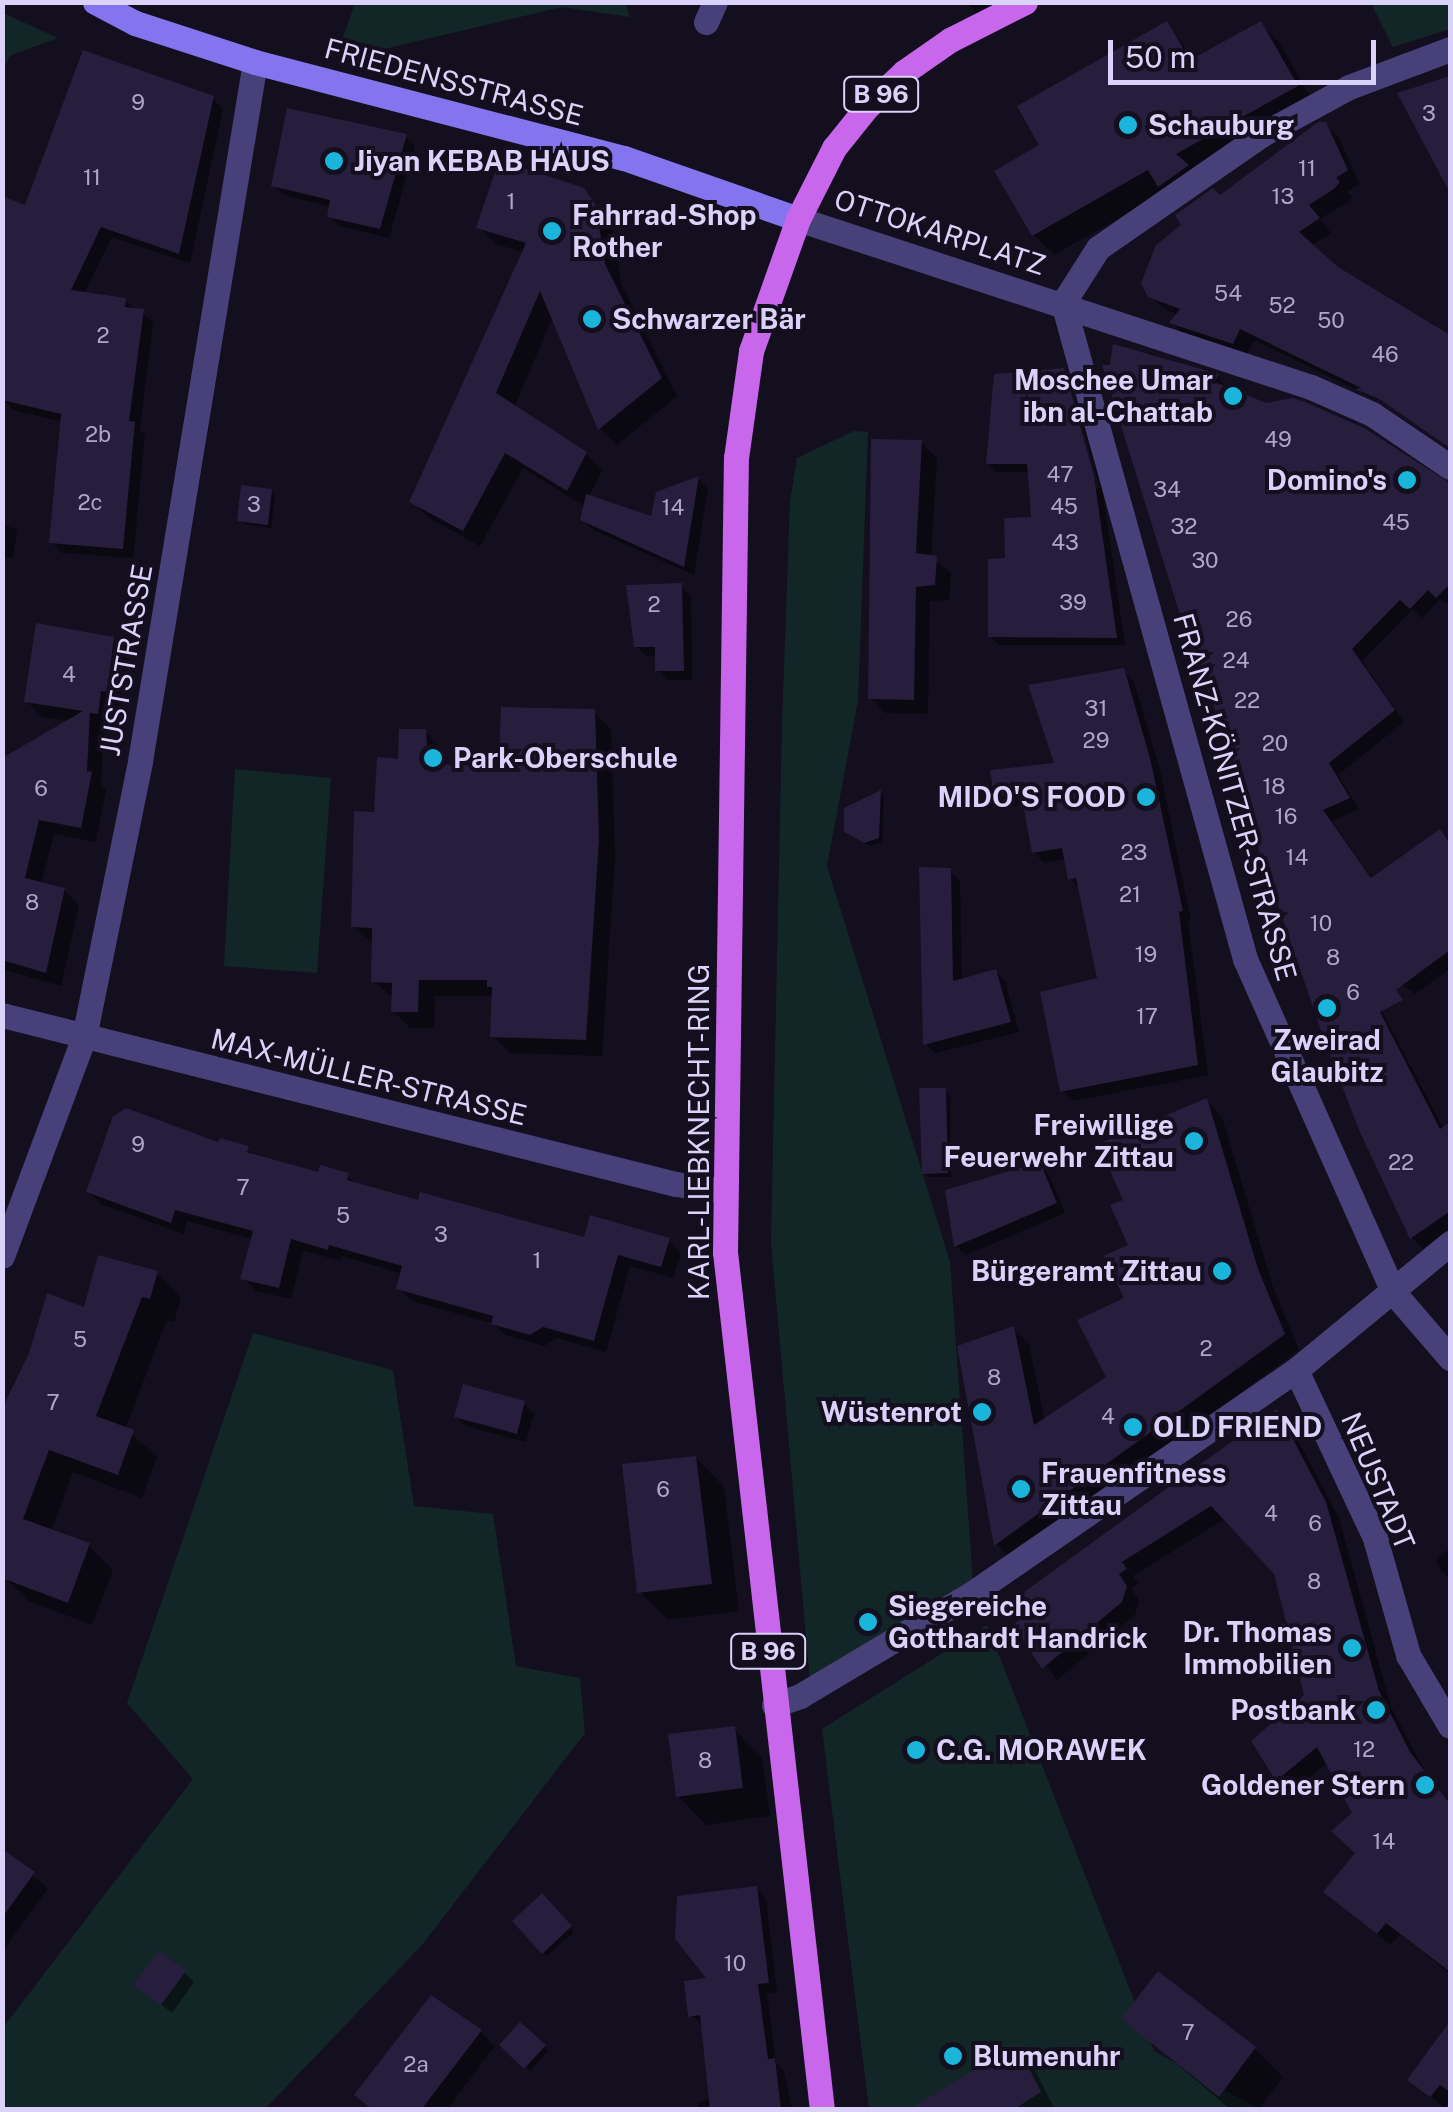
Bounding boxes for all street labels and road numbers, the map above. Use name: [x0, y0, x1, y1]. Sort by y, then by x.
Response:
street label: FRIEDENSSTRASSE: [321, 31, 587, 133]
road number: B 96: [841, 74, 921, 114]
street label: OTTOKARPLATZ: [830, 182, 1050, 282]
street label: JUSTSTRASSE: [93, 562, 159, 758]
street label: FRANZ-KÖNITZER-STRASSE: [1166, 609, 1304, 985]
street label: KARL-LIEBKNECHT-RING: [682, 964, 716, 1300]
street label: MAX-MÜLLER-STRASSE: [208, 1021, 530, 1133]
street label: NEUSTADT: [1334, 1407, 1422, 1555]
road number: B 96: [728, 1631, 808, 1671]

